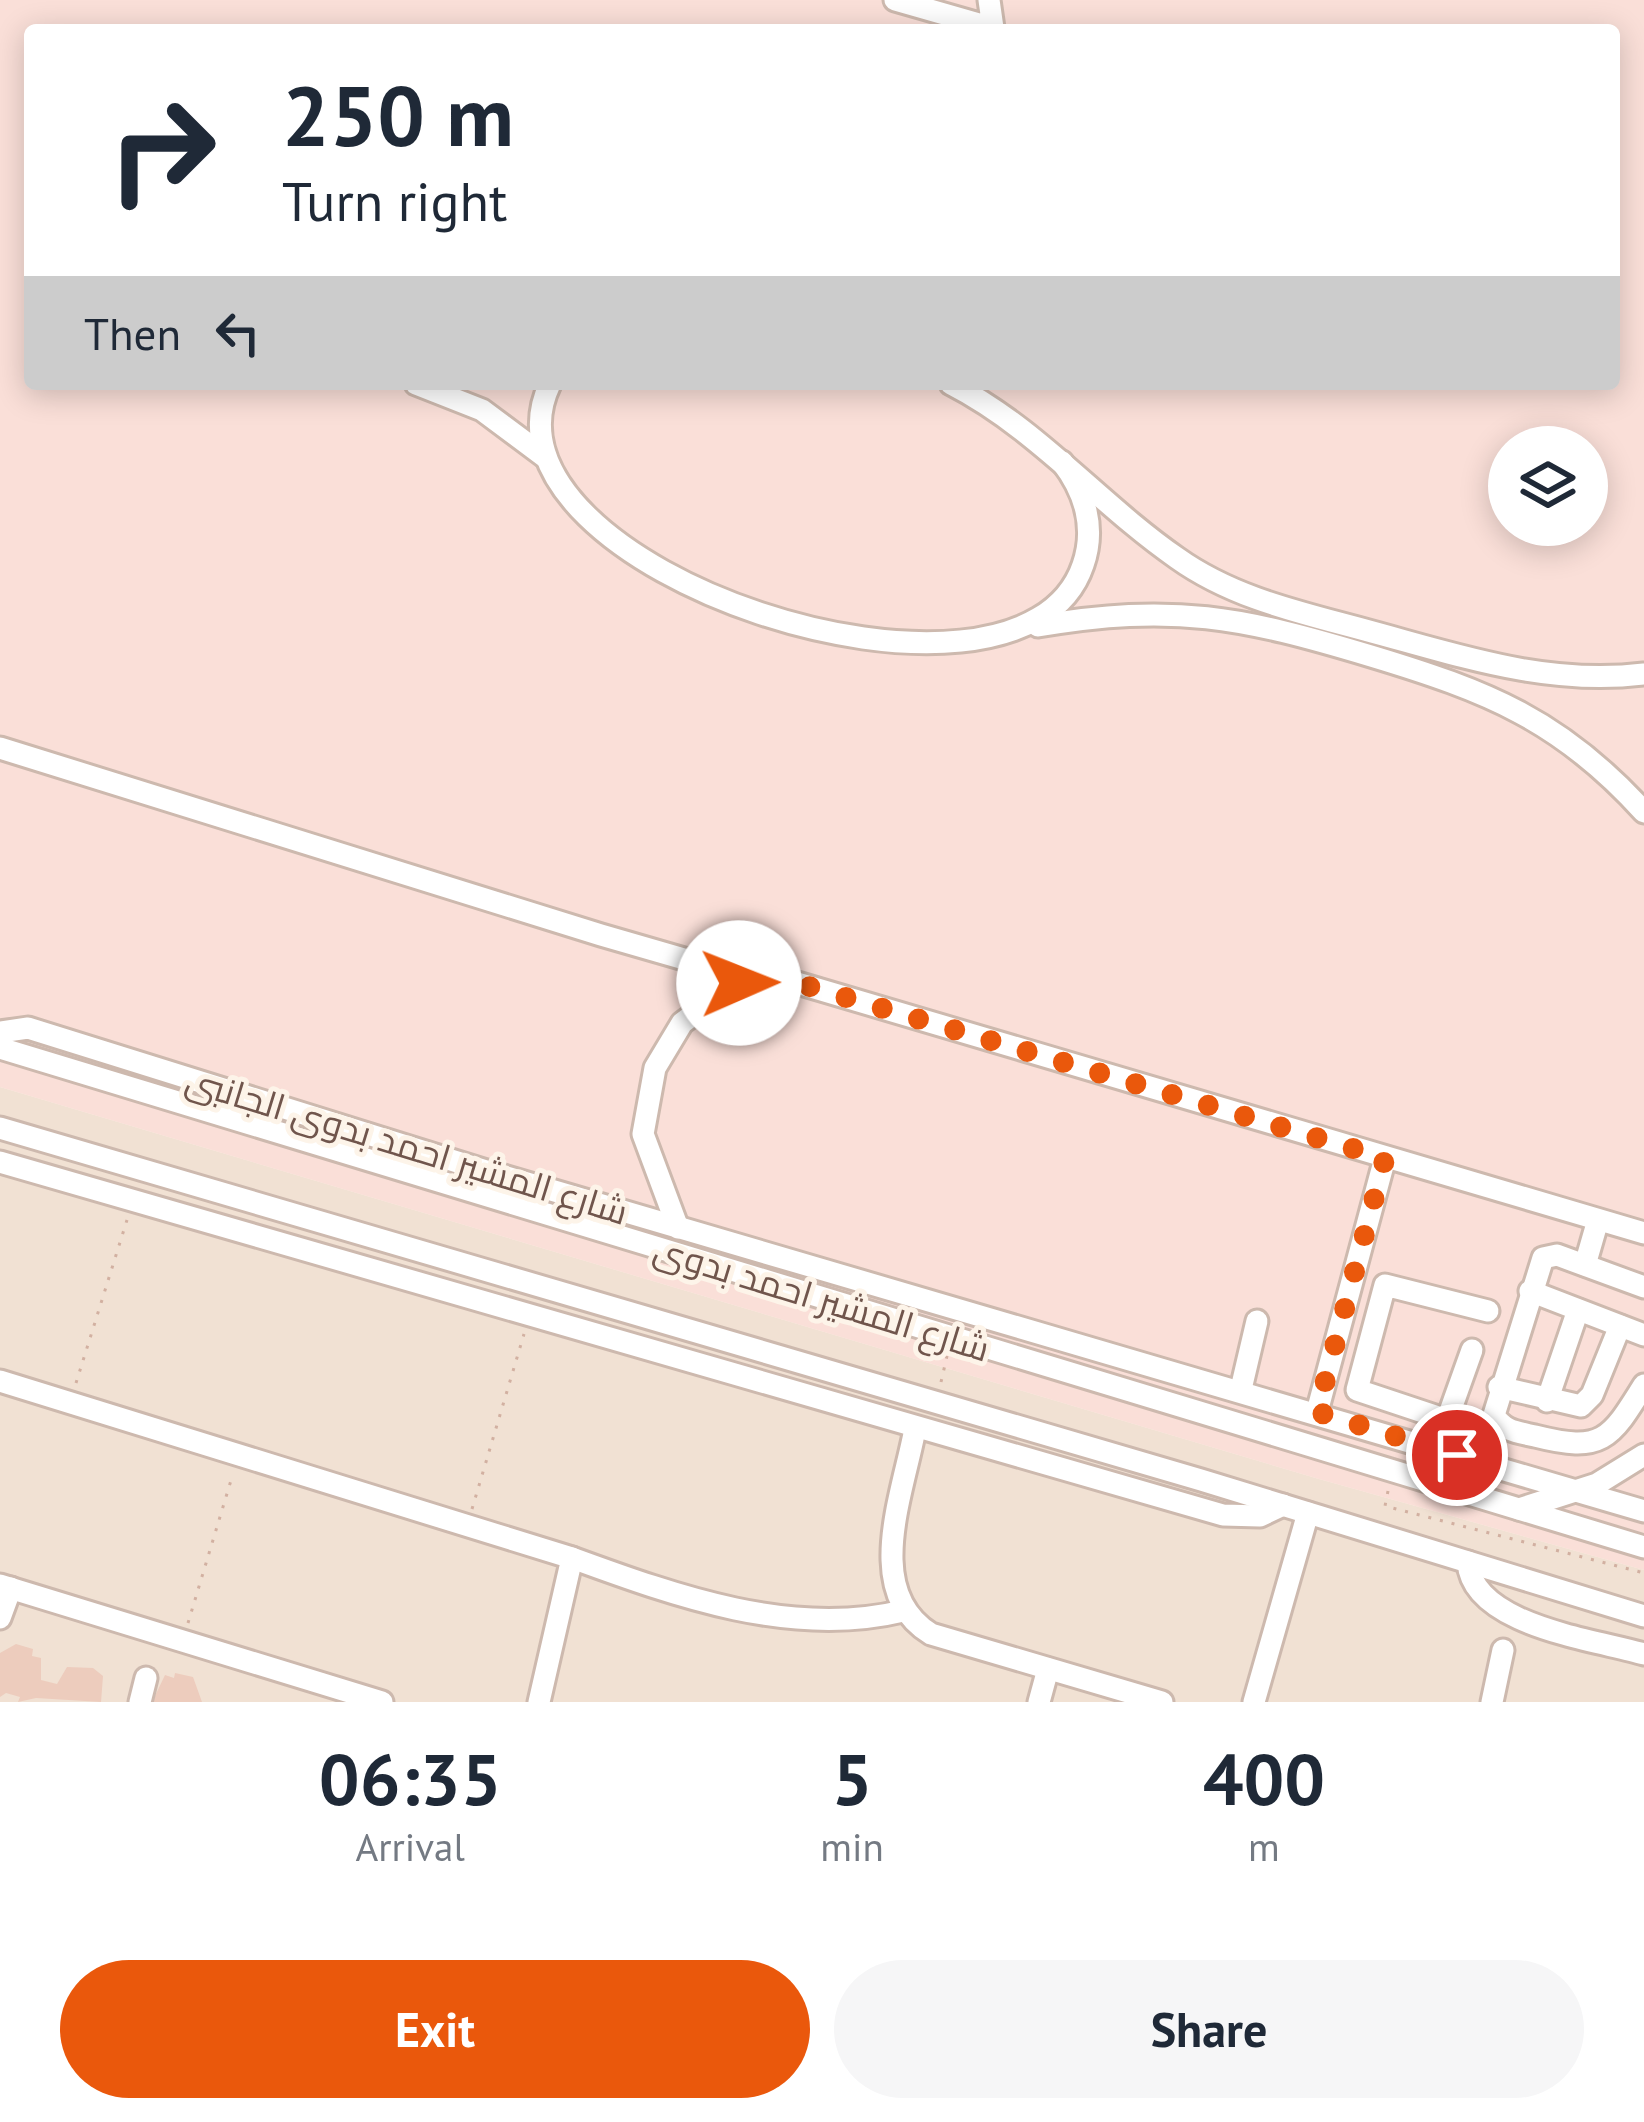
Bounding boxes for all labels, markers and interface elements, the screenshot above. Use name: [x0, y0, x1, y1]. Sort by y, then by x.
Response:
text: 250 m: [282, 60, 514, 169]
icon: right: [84, 72, 240, 228]
text: Turn right: [282, 166, 507, 236]
icon: left: [205, 300, 271, 366]
text: Then: [84, 304, 181, 362]
map controls: [1488, 426, 1608, 546]
button: layers: [1488, 426, 1608, 546]
position arrow: [676, 920, 802, 1046]
street label: شارع المشير احمد بدوى الجانبى: [180, 1055, 634, 1237]
street label: شارع المشير احمد بدوى: [648, 1225, 996, 1373]
pin: [1406, 1404, 1508, 1506]
icon: arrive: [1424, 1422, 1490, 1488]
text: 06:35: [319, 1732, 502, 1825]
text: 5: [832, 1732, 873, 1825]
text: 400: [1203, 1732, 1325, 1825]
text: Arrival: [356, 1821, 465, 1872]
text: min: [820, 1821, 884, 1872]
text: m: [1248, 1821, 1280, 1872]
button: Exit: [60, 1960, 810, 2098]
button: Share: [834, 1960, 1584, 2098]

